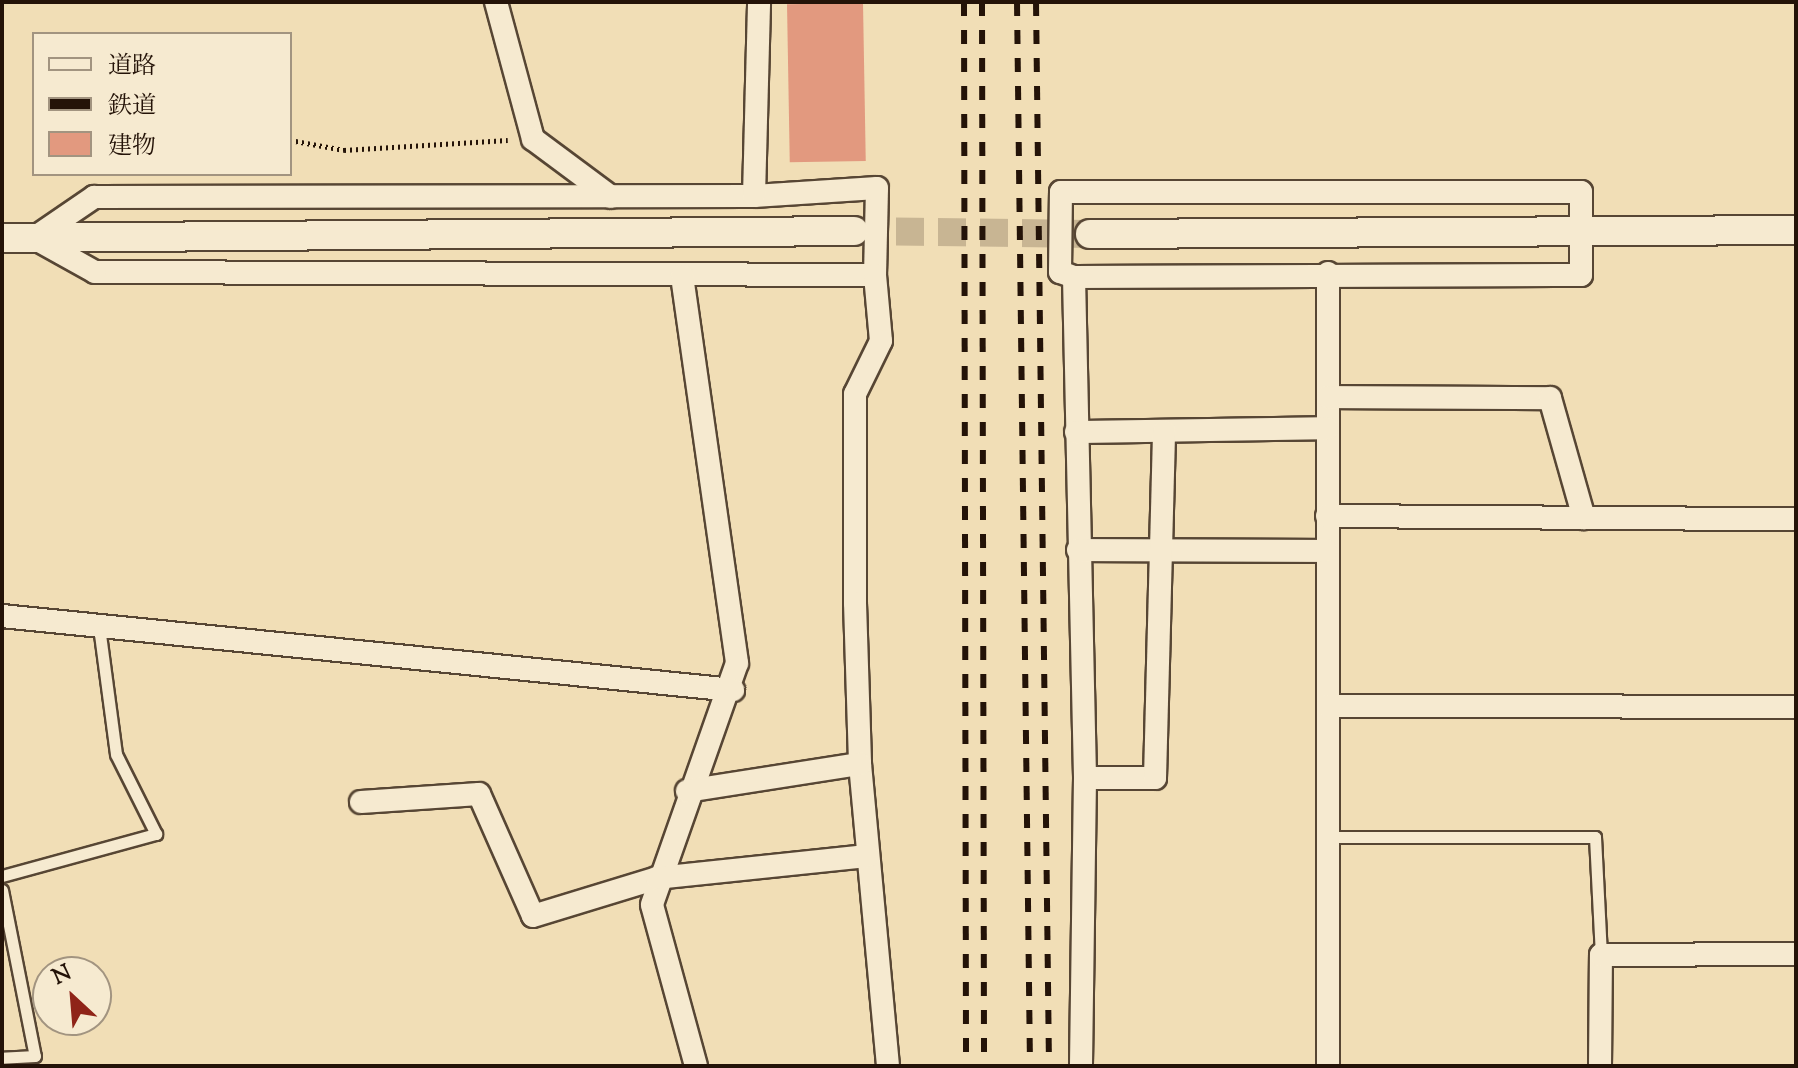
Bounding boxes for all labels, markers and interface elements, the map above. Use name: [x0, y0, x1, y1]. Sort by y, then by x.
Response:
legend: [32, 32, 292, 176]
text: 道路: [108, 50, 156, 84]
text: 鉄道: [108, 90, 156, 124]
text: 建物: [108, 130, 156, 164]
north arrow: [32, 956, 112, 1036]
text: N: [47, 958, 77, 994]

